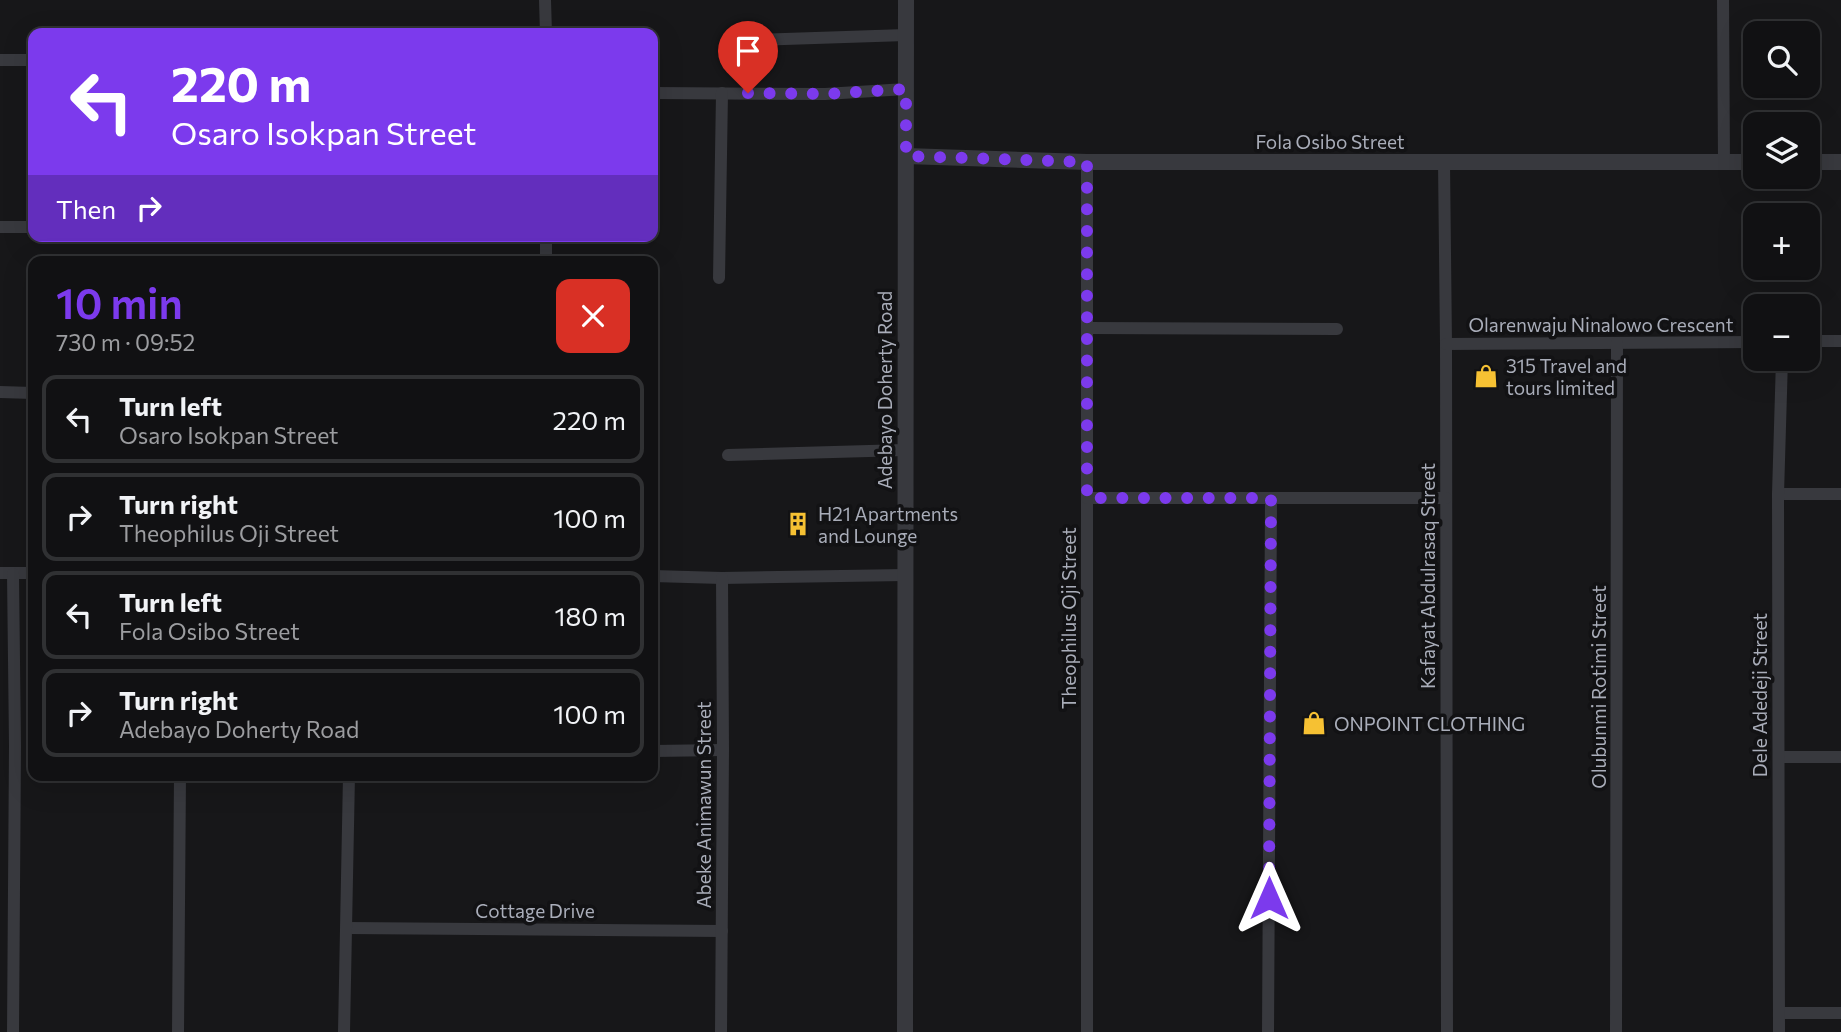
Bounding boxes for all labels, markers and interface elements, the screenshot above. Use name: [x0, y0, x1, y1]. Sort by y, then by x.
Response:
pin: [718, 21, 778, 93]
map controls: [1743, 21, 1820, 371]
button: search: [1743, 21, 1820, 98]
icon: arrive: [729, 32, 767, 70]
text: 220 m: [171, 52, 311, 112]
icon: left: [56, 56, 147, 147]
text: Osaro Isokpan Street: [171, 112, 476, 152]
button: layers: [1743, 112, 1820, 189]
street label: Fola Osibo Street: [1255, 130, 1405, 153]
icon: right: [130, 189, 168, 227]
text: Then: [56, 193, 116, 224]
button: +: [1743, 203, 1820, 280]
text: 10 min: [56, 276, 183, 328]
button: close: [556, 279, 630, 353]
street label: Adebayo Doherty Road: [873, 291, 896, 489]
button: −: [1743, 294, 1820, 371]
street label: Olarenwaju Ninalowo Crescent: [1468, 313, 1734, 336]
text: 730 m · 09:52: [56, 328, 195, 356]
place label: 315 Travel and tours limited: [1506, 354, 1627, 399]
shop icon: 315 Travel and tours limited: [1472, 362, 1500, 390]
text: Turn left: [119, 390, 222, 421]
icon: left: [60, 400, 98, 438]
text: 220 m: [553, 404, 626, 435]
text: Osaro Isokpan Street: [119, 421, 339, 449]
street label: Kafayat Abdulrasaq Street: [1416, 463, 1439, 689]
text: Turn right: [119, 488, 238, 519]
icon: right: [60, 498, 98, 536]
text: 100 m: [553, 502, 626, 533]
place label: H21 Apartments and Lounge: [818, 502, 958, 547]
building icon: H21 Apartments and Lounge: [784, 510, 812, 538]
text: Theophilus Oji Street: [119, 519, 339, 547]
street label: Theophilus Oji Street: [1057, 527, 1080, 709]
street label: Olubunmi Rotimi Street: [1587, 585, 1610, 789]
text: Turn left: [119, 586, 222, 617]
icon: left: [60, 596, 98, 634]
text: 180 m: [554, 600, 626, 631]
street label: Dele Adedeji Street: [1748, 613, 1771, 777]
text: Fola Osibo Street: [119, 617, 300, 645]
text: Turn right: [119, 684, 238, 715]
icon: right: [60, 694, 98, 732]
text: 100 m: [553, 698, 626, 729]
street label: Abeke Animawun Street: [692, 701, 715, 909]
shop icon: ONPOINT CLOTHING: [1300, 709, 1328, 737]
place label: ONPOINT CLOTHING: [1334, 712, 1525, 735]
text: Adebayo Doherty Road: [119, 715, 359, 743]
position arrow: [1232, 861, 1306, 935]
street label: Cottage Drive: [475, 899, 595, 922]

